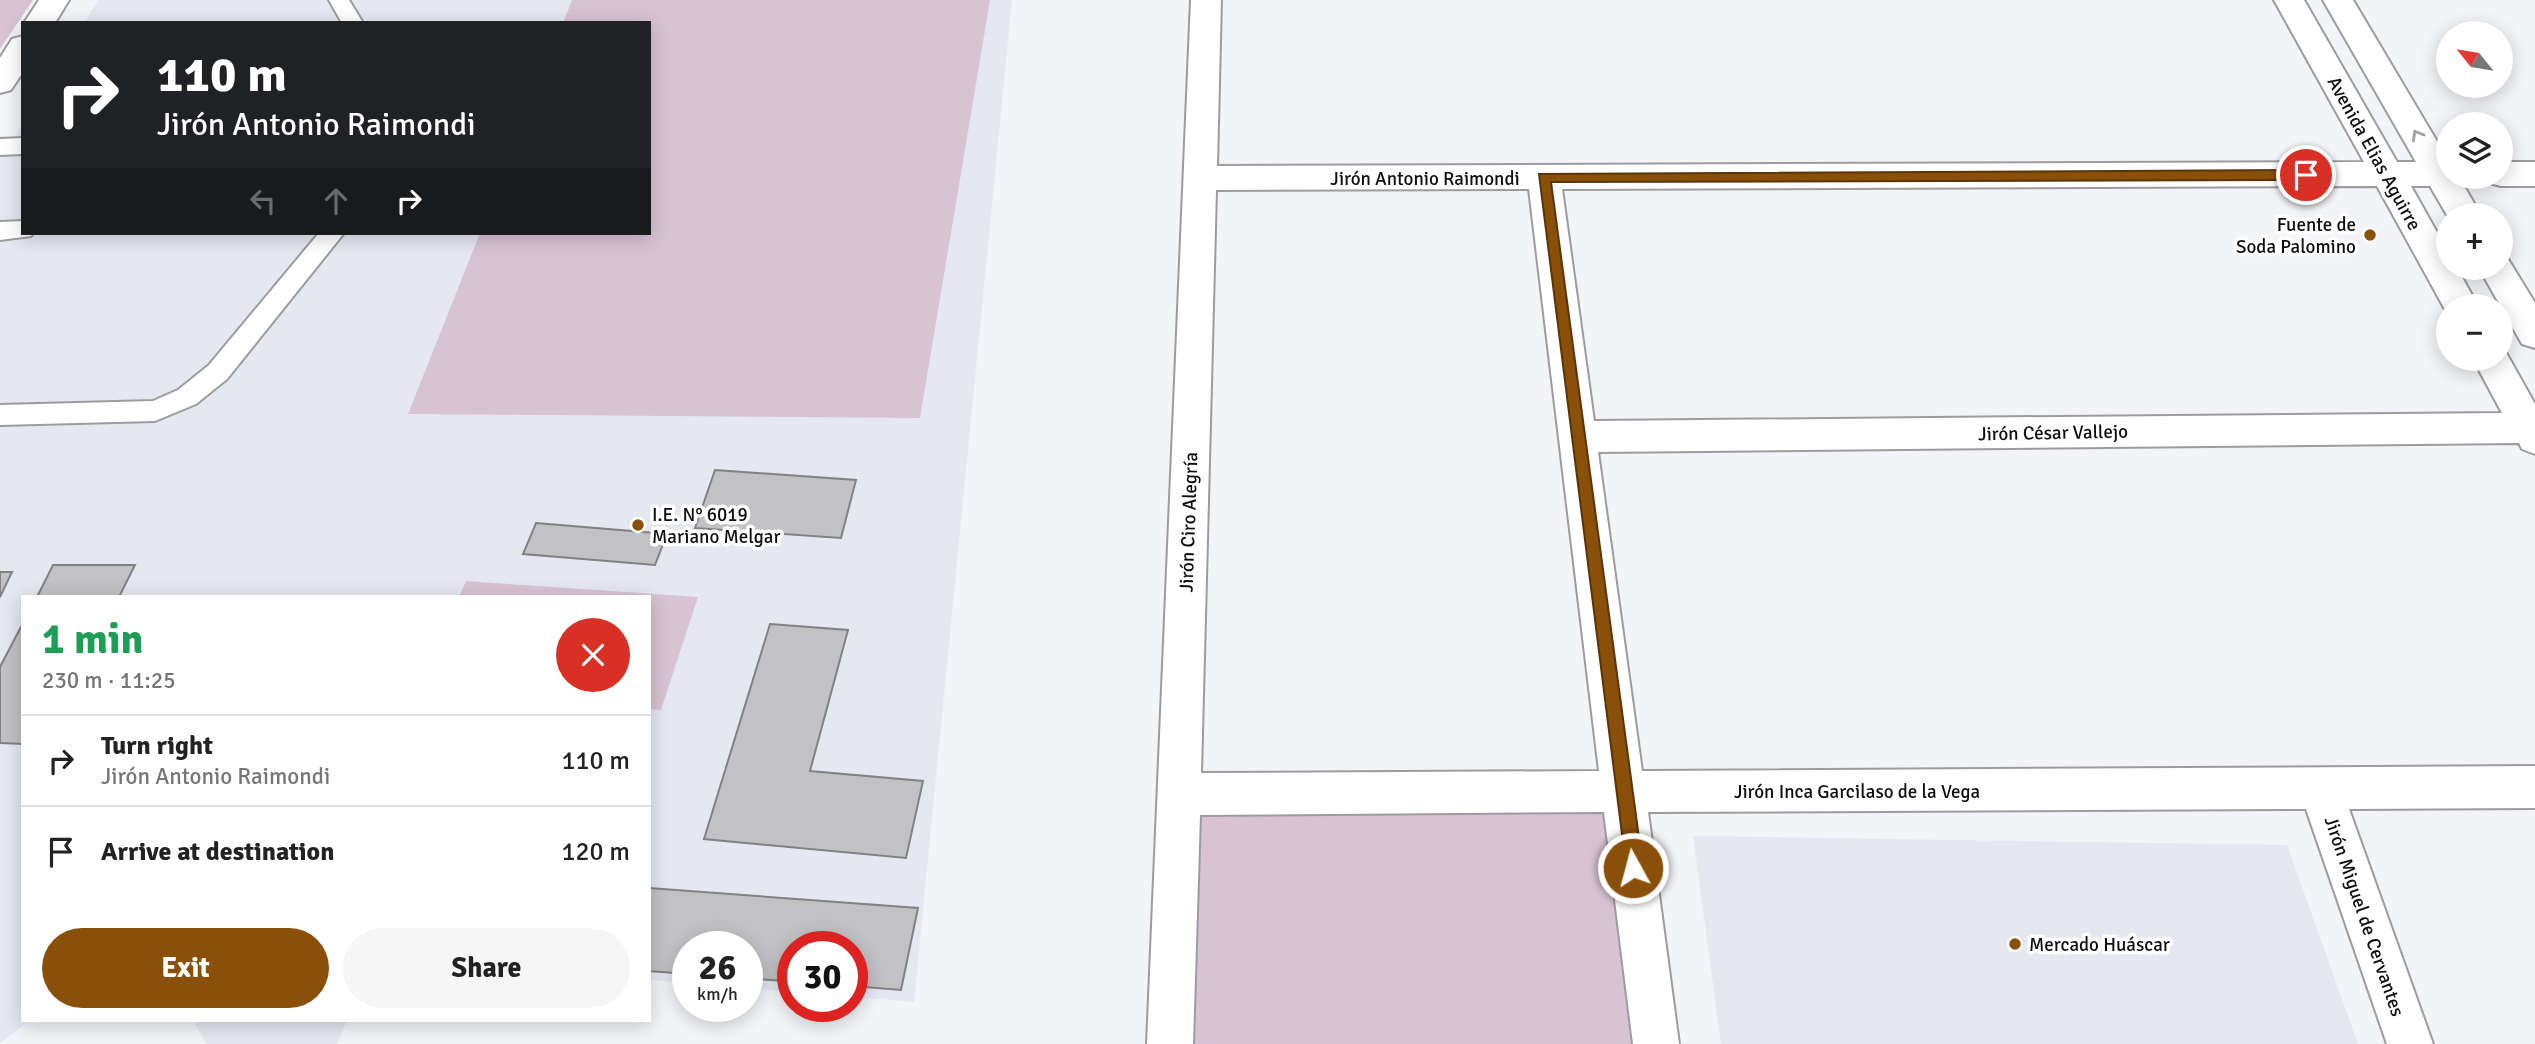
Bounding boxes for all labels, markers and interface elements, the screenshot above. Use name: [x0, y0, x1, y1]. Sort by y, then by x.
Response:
north arrow: [2436, 21, 2513, 98]
map controls: [2436, 21, 2513, 371]
text: 110 m: [157, 45, 287, 105]
icon: right: [42, 49, 133, 140]
street label: Avenida Elias Aguirre: [2322, 72, 2426, 235]
text: Jirón Antonio Raimondi: [157, 105, 476, 144]
button: layers: [2436, 112, 2513, 189]
one-way arrow: [2412, 130, 2425, 143]
pin: [2276, 145, 2336, 205]
icon: arrive: [2287, 156, 2325, 194]
street label: Jirón Antonio Raimondi: [1330, 167, 1520, 191]
icon: left: [244, 182, 282, 220]
icon: ahead: [317, 182, 355, 220]
icon: right: [390, 182, 428, 220]
button: +: [2436, 203, 2513, 280]
place label: Fuente de Soda Palomino: [2236, 213, 2356, 259]
marker: Fuente de Soda Palomino: [2362, 227, 2378, 243]
button: −: [2436, 294, 2513, 371]
street label: Jirón César Vallejo: [1978, 420, 2128, 446]
street label: Jirón Ciro Alegría: [1175, 451, 1203, 593]
place label: I.E. N° 6019 Mariano Melgar: [652, 503, 780, 549]
marker: I.E. N° 6019 Mariano Melgar: [630, 517, 646, 533]
text: 1 min: [42, 614, 143, 665]
button: close: [556, 618, 630, 692]
text: 230 m · 11:25: [42, 666, 176, 695]
text: Turn right: [101, 730, 213, 762]
icon: right: [42, 742, 80, 780]
text: 110 m: [561, 745, 630, 777]
text: Jirón Antonio Raimondi: [101, 762, 330, 791]
street label: Jirón Inca Garcilaso de la Vega: [1734, 780, 1980, 804]
street label: Jirón Miguel de Cervantes: [2319, 813, 2410, 1019]
position arrow: [1596, 831, 1670, 905]
icon: arrive: [42, 833, 80, 871]
text: Arrive at destination: [101, 836, 334, 868]
text: 120 m: [561, 836, 630, 868]
button: Exit: [42, 928, 329, 1008]
button: Share: [343, 928, 630, 1008]
speed limit sign: 30: [777, 931, 868, 1022]
place label: Mercado Huáscar: [2029, 933, 2170, 957]
marker: Mercado Huáscar: [2007, 936, 2023, 952]
text: 26: [699, 946, 736, 989]
text: km/h: [697, 983, 738, 1005]

